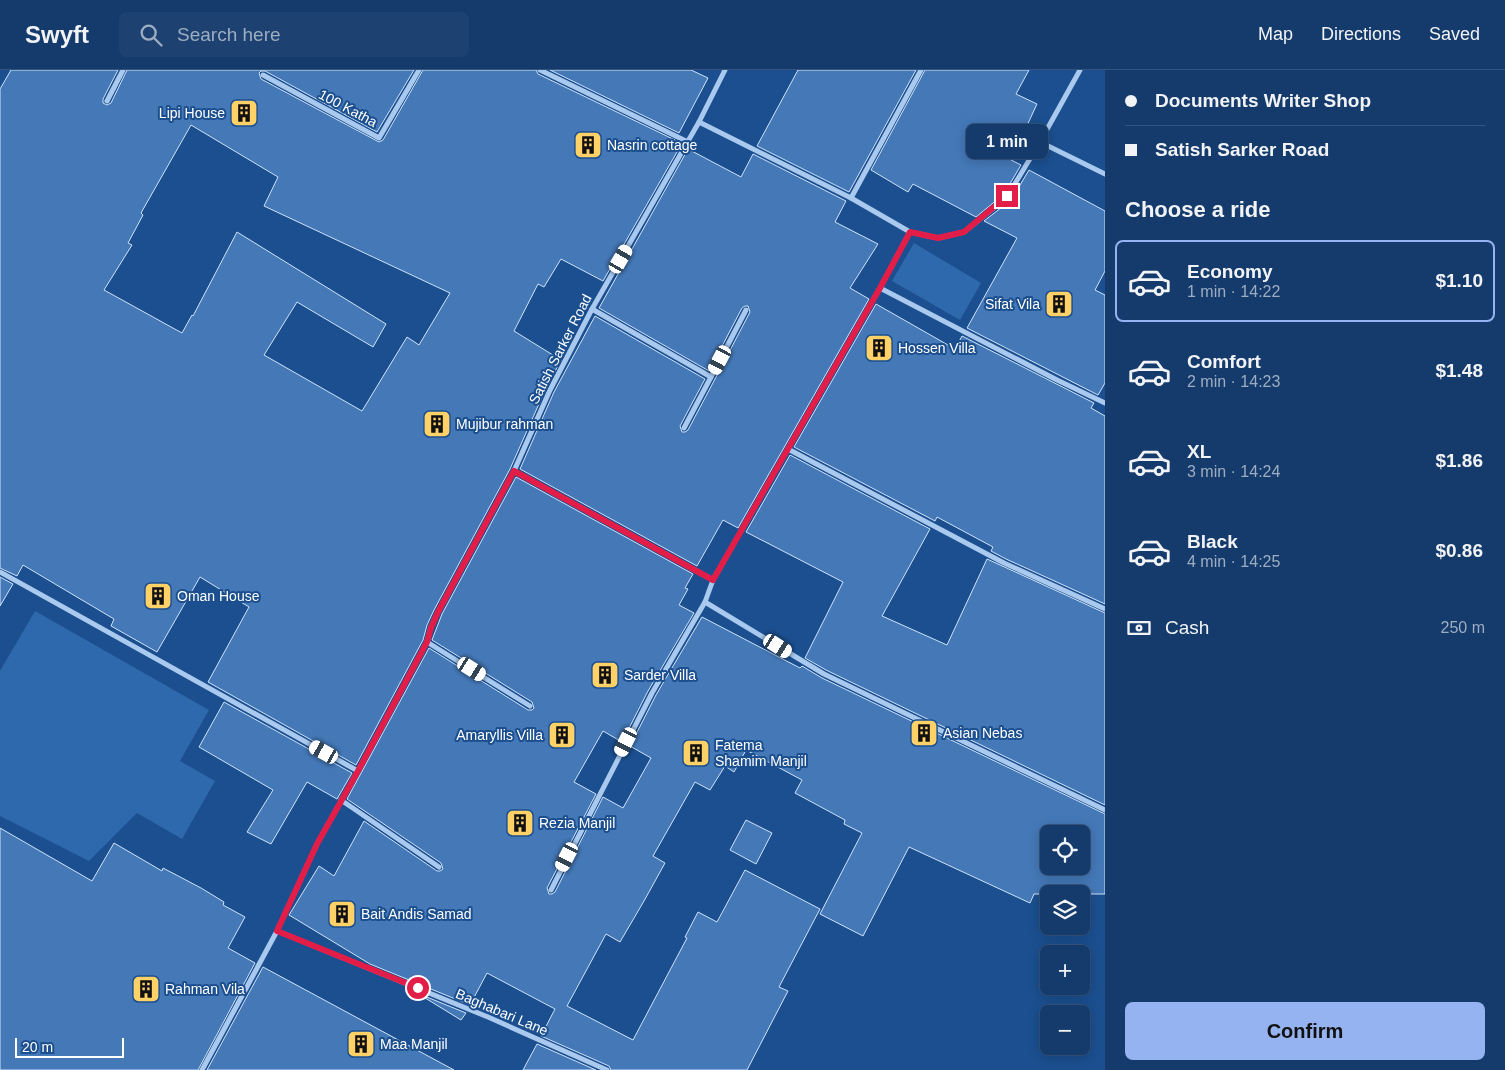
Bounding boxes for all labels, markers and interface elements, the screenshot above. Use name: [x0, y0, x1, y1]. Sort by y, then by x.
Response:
search box: [119, 12, 469, 57]
text: Swyft: [25, 21, 89, 48]
icon: search: [137, 21, 165, 49]
text: Search here: [177, 24, 281, 45]
text: Map: [1258, 24, 1293, 44]
text: Directions: [1321, 24, 1401, 44]
text: Saved: [1429, 24, 1480, 44]
street label: 100 Katha: [316, 86, 380, 130]
text: Documents Writer Shop: [1155, 90, 1371, 111]
building icon: Lipi House: [229, 98, 259, 128]
place label: Lipi House: [159, 105, 225, 121]
callout: 1 min: [966, 124, 1048, 158]
building icon: Nasrin cottage: [573, 130, 603, 160]
text: 1 min: [986, 133, 1028, 150]
place label: Nasrin cottage: [607, 137, 697, 153]
text: Satish Sarker Road: [1155, 139, 1329, 160]
route end: [996, 185, 1018, 207]
text: Choose a ride: [1125, 197, 1270, 222]
car: [607, 242, 634, 276]
icon: car: [1127, 259, 1172, 304]
text: Economy: [1187, 261, 1273, 282]
text: $1.10: [1435, 270, 1483, 291]
text: 1 min · 14:22: [1187, 283, 1280, 300]
building icon: Sifat Vila: [1044, 289, 1074, 319]
street label: Satish Sarker Road: [525, 291, 595, 407]
place label: Sifat Vila: [985, 296, 1040, 312]
building icon: Hossen Villa: [864, 333, 894, 363]
place label: Hossen Villa: [898, 340, 976, 356]
car: [706, 343, 733, 377]
icon: car: [1127, 349, 1172, 394]
text: Comfort: [1187, 351, 1261, 372]
text: $1.48: [1435, 360, 1483, 381]
text: 2 min · 14:23: [1187, 373, 1280, 390]
building icon: Mujibur rahman: [422, 409, 452, 439]
place label: Mujibur rahman: [456, 416, 553, 432]
icon: car: [1127, 439, 1172, 484]
text: XL: [1187, 441, 1211, 462]
text: $1.86: [1435, 450, 1483, 471]
text: 3 min · 14:24: [1187, 463, 1280, 480]
icon: car: [1127, 529, 1172, 574]
text: Black: [1187, 531, 1238, 552]
text: $0.86: [1435, 540, 1483, 561]
text: 4 min · 14:25: [1187, 553, 1280, 570]
building icon: Oman House: [143, 581, 173, 611]
place label: Oman House: [177, 588, 260, 604]
icon: cash: [1125, 614, 1153, 642]
text: Cash: [1165, 617, 1209, 638]
text: 250 m: [1441, 619, 1485, 636]
car: [761, 632, 794, 660]
car: [455, 655, 488, 683]
building icon: Sarder Villa: [590, 660, 620, 690]
place label: Sarder Villa: [624, 667, 696, 683]
building icon: Asian Nebas: [909, 718, 939, 748]
building icon: Amaryllis Villa: [547, 720, 577, 750]
car: [612, 725, 639, 759]
place label: Asian Nebas: [943, 725, 1022, 741]
place label: Amaryllis Villa: [456, 727, 543, 743]
place label: Fatema Shamim Manjil: [715, 737, 807, 769]
car: [307, 738, 340, 766]
building icon: Fatema Shamim Manjil: [681, 738, 711, 768]
building icon: Rezia Manjil: [505, 808, 535, 838]
place label: Rezia Manjil: [539, 815, 615, 831]
map controls: [1040, 825, 1090, 1055]
button: locate: [1040, 825, 1090, 875]
car: [553, 840, 580, 874]
button: layers: [1040, 885, 1090, 935]
building icon: Bait Andis Samad: [327, 899, 357, 929]
place label: Bait Andis Samad: [361, 906, 472, 922]
button: +: [1040, 945, 1090, 995]
building icon: Rahman Vila: [131, 974, 161, 1004]
route start: [407, 977, 429, 999]
place label: Rahman Vila: [165, 981, 245, 997]
street label: Baghabari Lane: [453, 985, 551, 1039]
button: Confirm: [1125, 1002, 1485, 1060]
button: −: [1040, 1005, 1090, 1055]
building icon: Maa Manjil: [346, 1029, 376, 1059]
scale bar: [15, 1035, 124, 1058]
place label: Maa Manjil: [380, 1036, 448, 1052]
text: 20 m: [22, 1039, 53, 1055]

